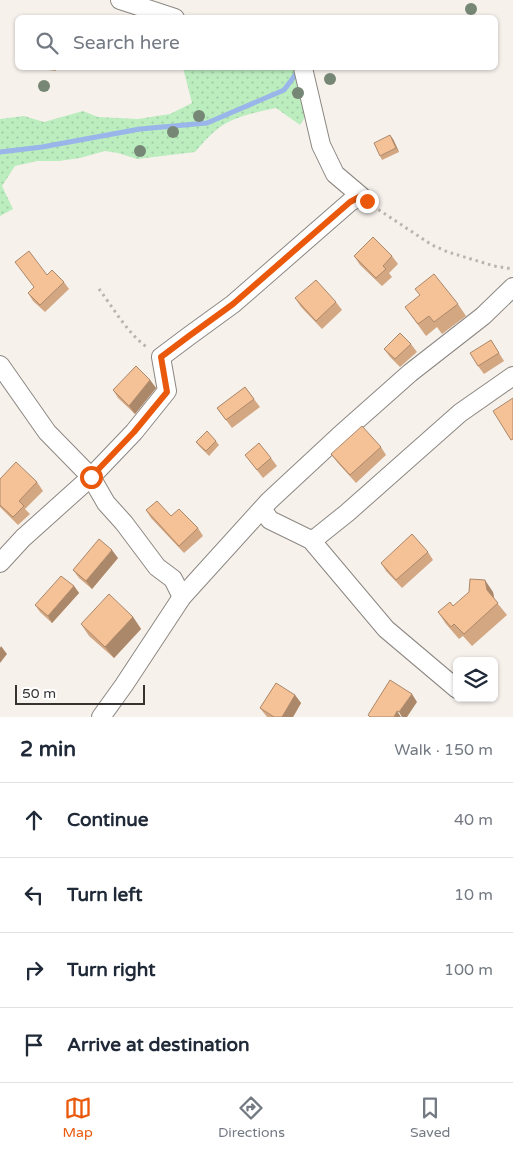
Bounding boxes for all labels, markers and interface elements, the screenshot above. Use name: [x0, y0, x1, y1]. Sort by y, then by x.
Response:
search box: [15, 15, 498, 70]
icon: search: [33, 29, 61, 57]
text: Search here: [73, 32, 180, 54]
route end: [356, 190, 379, 213]
route start: [80, 466, 103, 489]
map controls: [453, 657, 498, 702]
button: layers: [453, 657, 498, 702]
scale bar: [15, 682, 145, 705]
text: 50 m: [22, 685, 56, 702]
text: 2 min: [20, 737, 76, 762]
text: Walk · 150 m: [394, 740, 493, 760]
icon: ahead: [20, 806, 48, 834]
text: Continue: [67, 809, 149, 831]
text: 40 m: [454, 810, 493, 830]
icon: left: [20, 881, 48, 909]
text: Turn left: [67, 884, 143, 906]
text: 10 m: [454, 885, 493, 905]
icon: right: [20, 956, 48, 984]
text: Turn right: [67, 959, 155, 981]
text: 100 m: [444, 960, 493, 980]
icon: arrive: [20, 1031, 48, 1059]
text: Arrive at destination: [67, 1034, 250, 1056]
tab: Map: [63, 1094, 93, 1141]
tab: Directions: [218, 1094, 285, 1141]
tab: Saved: [410, 1094, 450, 1141]

